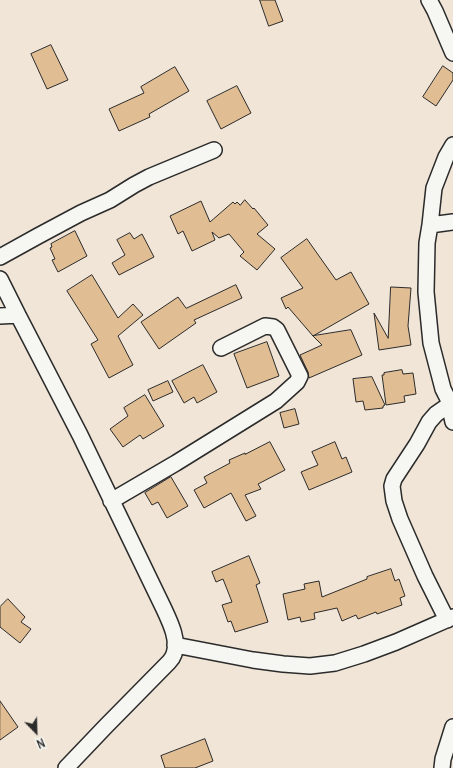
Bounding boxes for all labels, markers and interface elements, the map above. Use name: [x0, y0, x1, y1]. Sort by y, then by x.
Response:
north arrow: [16, 712, 56, 752]
text: N: [34, 735, 47, 751]

